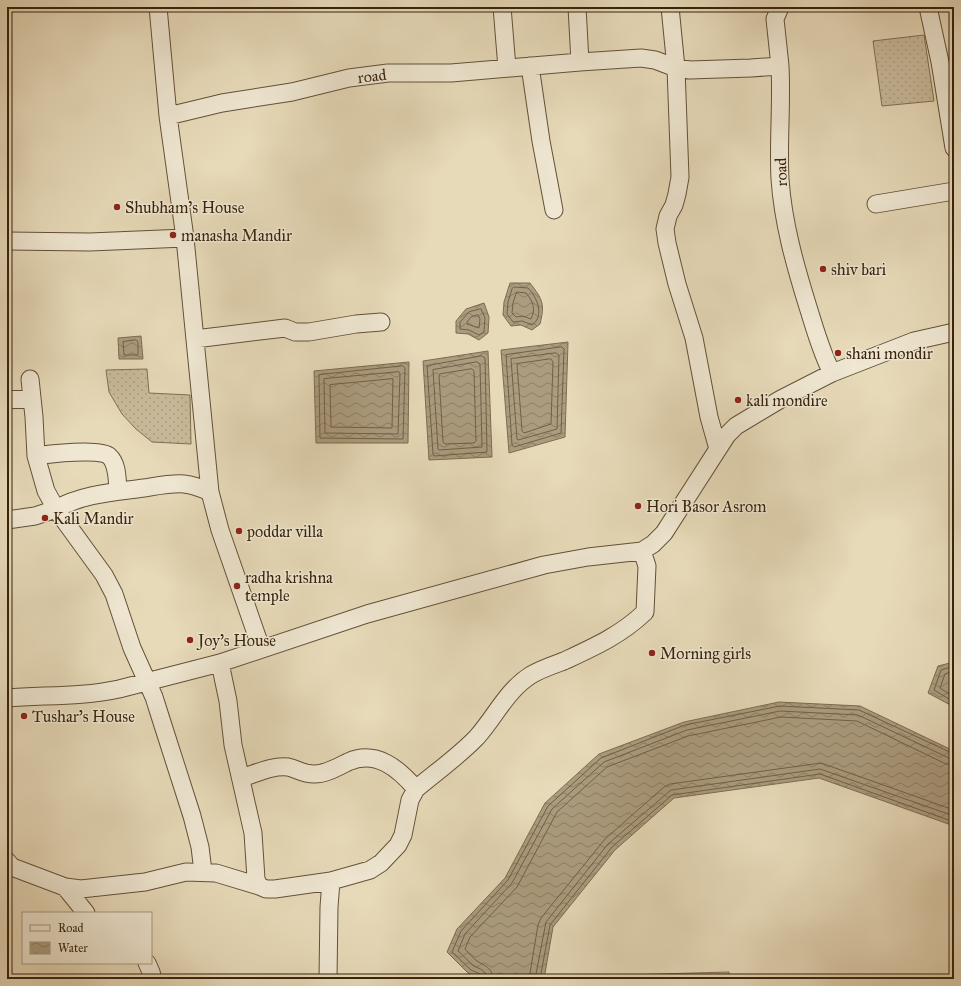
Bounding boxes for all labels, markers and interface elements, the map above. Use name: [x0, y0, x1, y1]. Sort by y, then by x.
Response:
street label: road: [357, 65, 387, 87]
street label: road: [771, 157, 791, 187]
place label: Shubham's House: [125, 198, 245, 217]
marker: Shubham's House: [112, 202, 122, 212]
place label: manasha Mandir: [181, 226, 292, 245]
marker: manasha Mandir: [168, 230, 178, 240]
place label: shiv bari: [831, 260, 887, 279]
marker: shiv bari: [818, 264, 828, 274]
place label: shani mondir: [846, 344, 933, 363]
marker: shani mondir: [833, 348, 843, 358]
place label: kali mondire: [746, 391, 828, 410]
marker: kali mondire: [733, 395, 743, 405]
place label: Hori Basor Asrom: [646, 497, 767, 516]
marker: Hori Basor Asrom: [633, 501, 643, 511]
place label: Kali Mandir: [53, 509, 134, 528]
marker: Kali Mandir: [40, 513, 50, 523]
place label: poddar villa: [246, 522, 323, 541]
marker: poddar villa: [234, 526, 244, 536]
place label: radha krishna temple: [245, 568, 333, 605]
marker: radha krishna temple: [232, 581, 242, 591]
place label: Joy's House: [196, 631, 276, 651]
marker: Joy's House: [185, 635, 195, 645]
place label: Morning girls: [660, 644, 751, 664]
marker: Morning girls: [647, 648, 657, 658]
place label: Tushar's House: [32, 707, 135, 726]
marker: Tushar's House: [19, 711, 29, 721]
legend: [22, 912, 152, 964]
text: Road: [58, 921, 84, 935]
text: Water: [58, 941, 88, 955]

